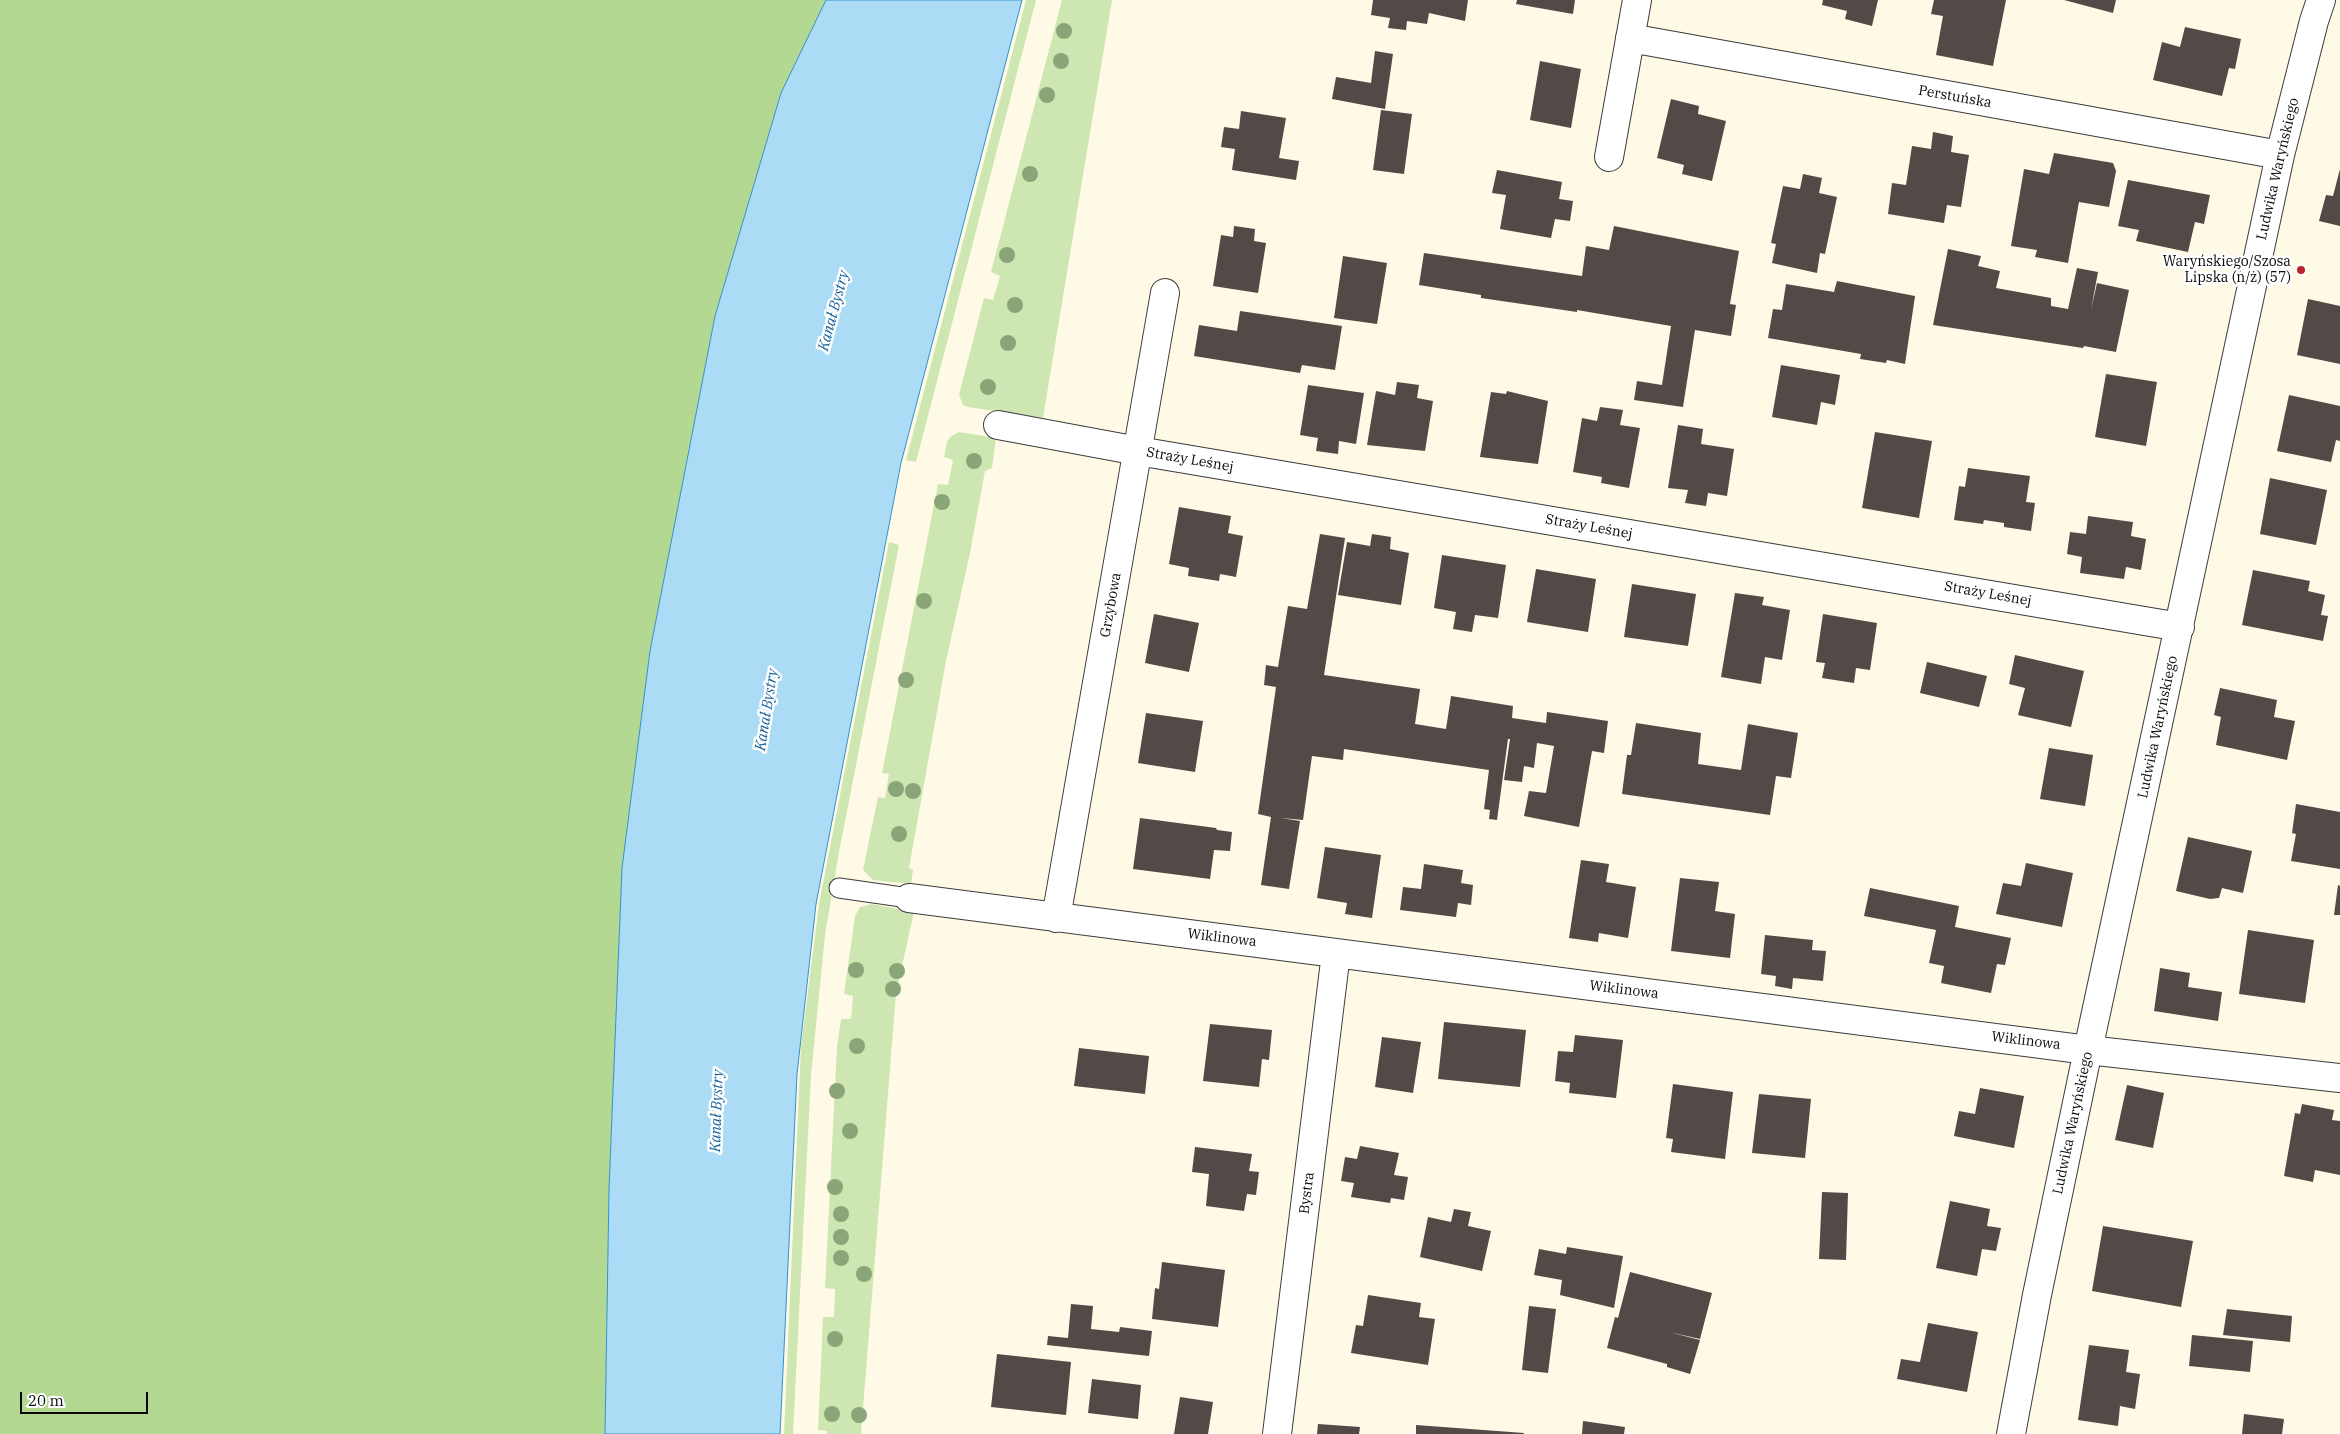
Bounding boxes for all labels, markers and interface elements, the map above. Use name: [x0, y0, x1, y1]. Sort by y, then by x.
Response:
street label: Perstuńska: [1917, 82, 1993, 112]
street label: Ludwika Waryńskiego: [2253, 96, 2303, 242]
place label: Waryńskiego/Szosa Lipska (n/ż) (57): [2163, 254, 2291, 286]
marker: Waryńskiego/Szosa Lipska (n/ż) (57): [2295, 264, 2307, 276]
water label: Kanał Bystry: [815, 269, 853, 353]
street label: Straży Leśnej: [1145, 444, 1235, 476]
street label: Straży Leśnej: [1544, 511, 1634, 543]
street label: Grzybowa: [1097, 571, 1125, 639]
street label: Straży Leśnej: [1943, 578, 2033, 610]
street label: Ludwika Waryńskiego: [2135, 654, 2181, 800]
water label: Kanał Bystry: [752, 668, 782, 752]
street label: Wiklinowa: [1186, 925, 1258, 951]
street label: Wiklinowa: [1588, 977, 1660, 1003]
street label: Wiklinowa: [1990, 1028, 2062, 1054]
street label: Ludwika Waryńskiego: [2050, 1050, 2096, 1196]
water label: Kanał Bystry: [707, 1070, 727, 1152]
street label: Bystra: [1296, 1171, 1318, 1215]
scale bar: [22, 1382, 150, 1414]
text: 20 m: [28, 1391, 64, 1410]

